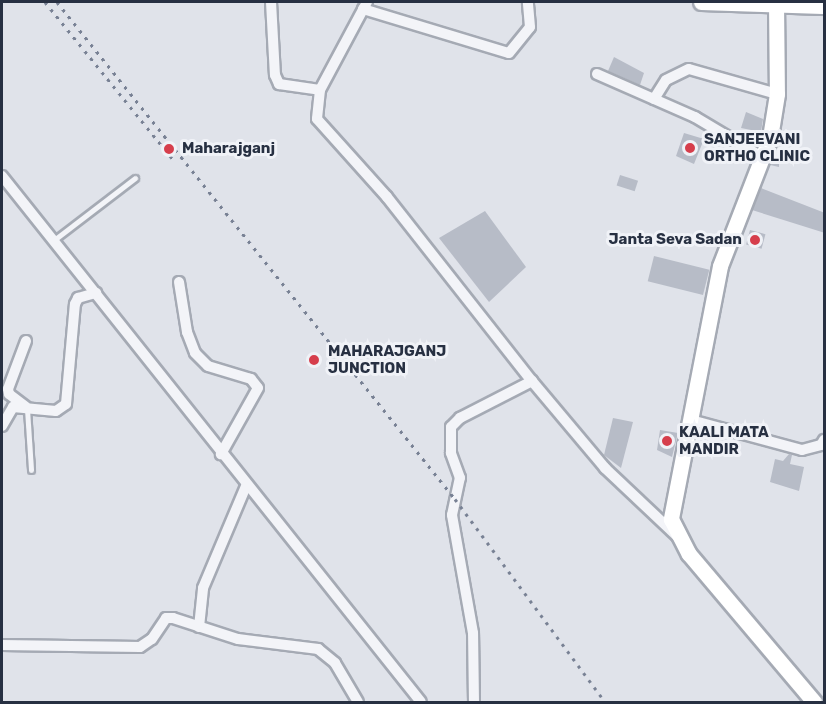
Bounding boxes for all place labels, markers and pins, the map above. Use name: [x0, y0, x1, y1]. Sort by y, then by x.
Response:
place label: SANJEEVANI ORTHO CLINIC: [704, 130, 810, 165]
marker: SANJEEVANI ORTHO CLINIC: [681, 139, 699, 157]
marker: Maharajganj: [160, 140, 178, 158]
place label: Maharajganj: [182, 140, 275, 158]
place label: Janta Seva Sadan: [609, 231, 742, 249]
marker: Janta Seva Sadan: [746, 231, 764, 249]
place label: MAHARAJGANJ JUNCTION: [328, 342, 446, 377]
marker: MAHARAJGANJ JUNCTION: [305, 351, 323, 369]
place label: KAALI MATA MANDIR: [679, 423, 769, 458]
marker: KAALI MATA MANDIR: [660, 434, 674, 448]

